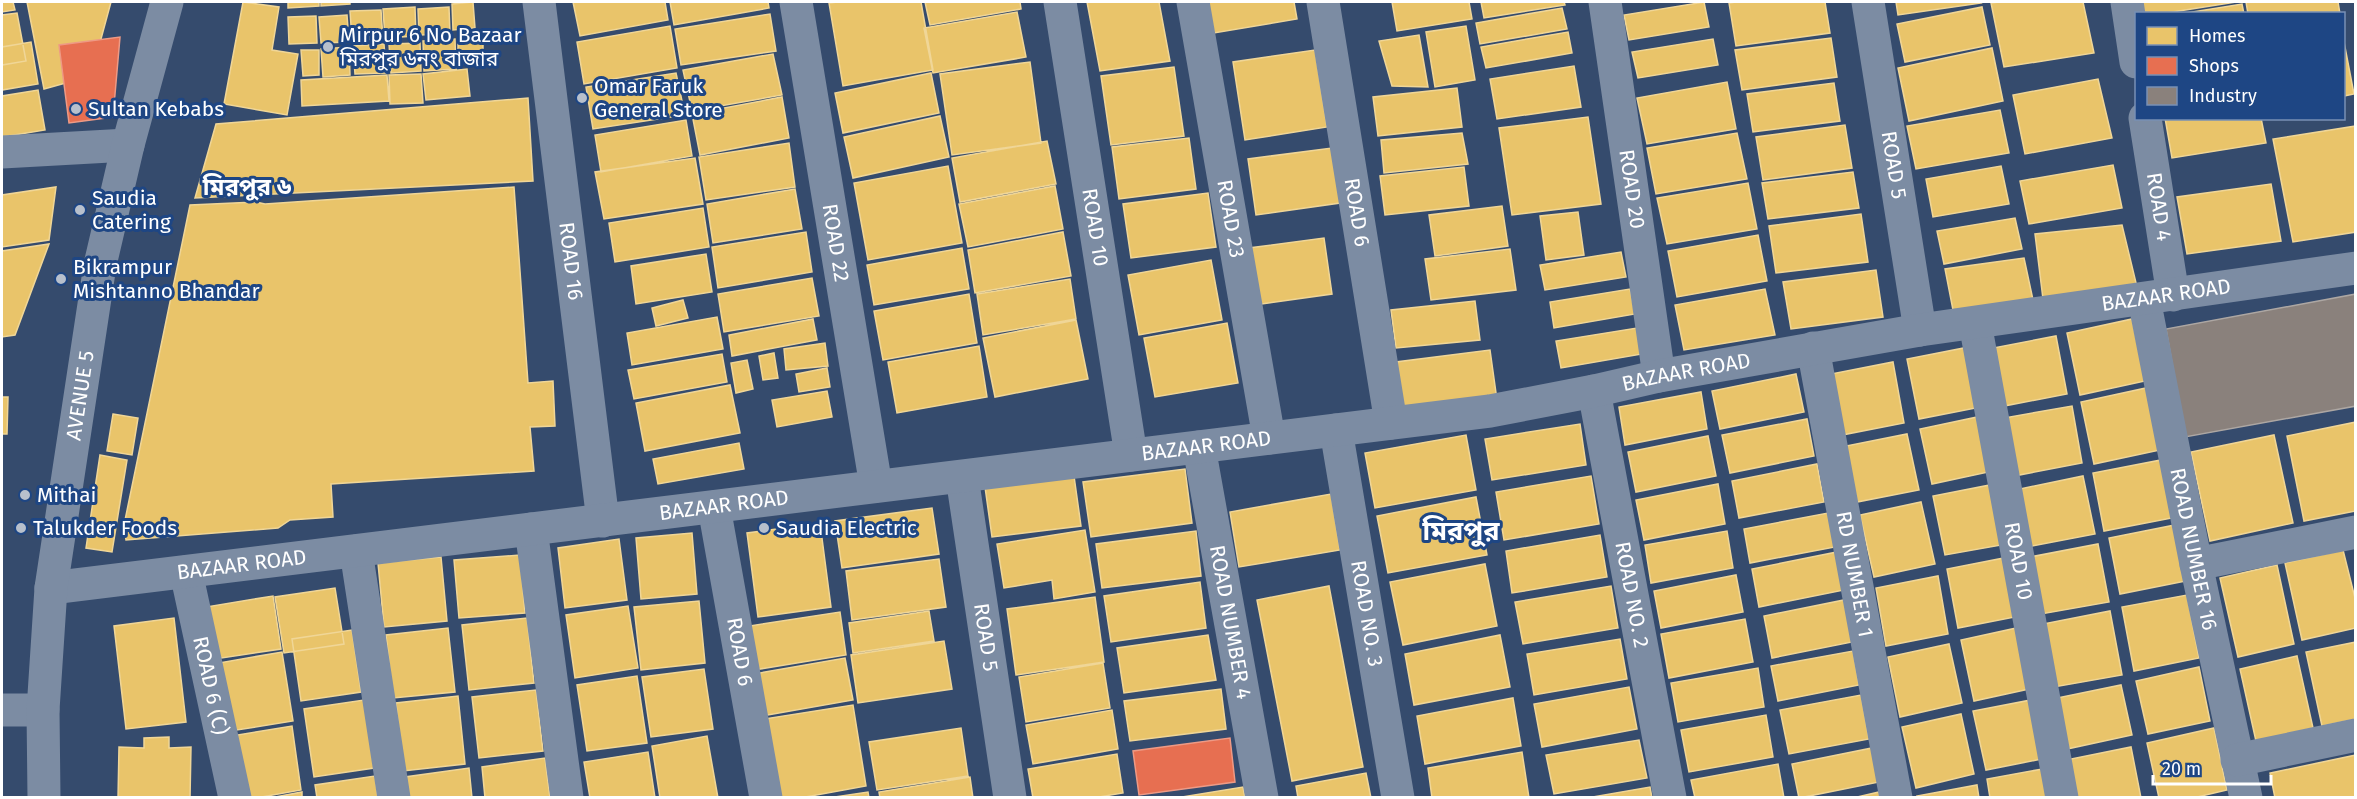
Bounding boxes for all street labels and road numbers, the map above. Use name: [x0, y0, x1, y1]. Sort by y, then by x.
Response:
street label: ROAD 5: [1876, 129, 1912, 201]
street label: ROAD 20: [1613, 148, 1651, 231]
street label: ROAD 4: [2141, 171, 2177, 243]
street label: ROAD 6: [1339, 176, 1375, 249]
street label: ROAD 23: [1211, 178, 1250, 260]
street label: ROAD 10: [1076, 186, 1114, 268]
street label: ROAD 22: [817, 202, 855, 284]
street label: ROAD 16: [553, 221, 589, 301]
street label: BAZAAR ROAD: [2100, 273, 2232, 317]
street label: BAZAAR ROAD: [1619, 347, 1753, 397]
street label: AVENUE 5: [61, 349, 100, 442]
street label: BAZAAR ROAD: [1140, 425, 1273, 467]
street label: ROAD NUMBER 16: [2164, 466, 2223, 633]
street label: BAZAAR ROAD: [658, 484, 790, 526]
street label: RD NUMBER 1: [1830, 509, 1879, 639]
street label: ROAD 10: [1999, 520, 2038, 602]
street label: ROAD NO. 2: [1609, 539, 1655, 650]
street label: ROAD NUMBER 4: [1204, 543, 1257, 701]
street label: BAZAAR ROAD: [175, 544, 308, 585]
street label: ROAD NO. 3: [1345, 558, 1389, 669]
street label: ROAD 5: [968, 601, 1004, 673]
street label: ROAD 6: [721, 615, 759, 688]
street label: ROAD 6 (C): [187, 634, 234, 737]

